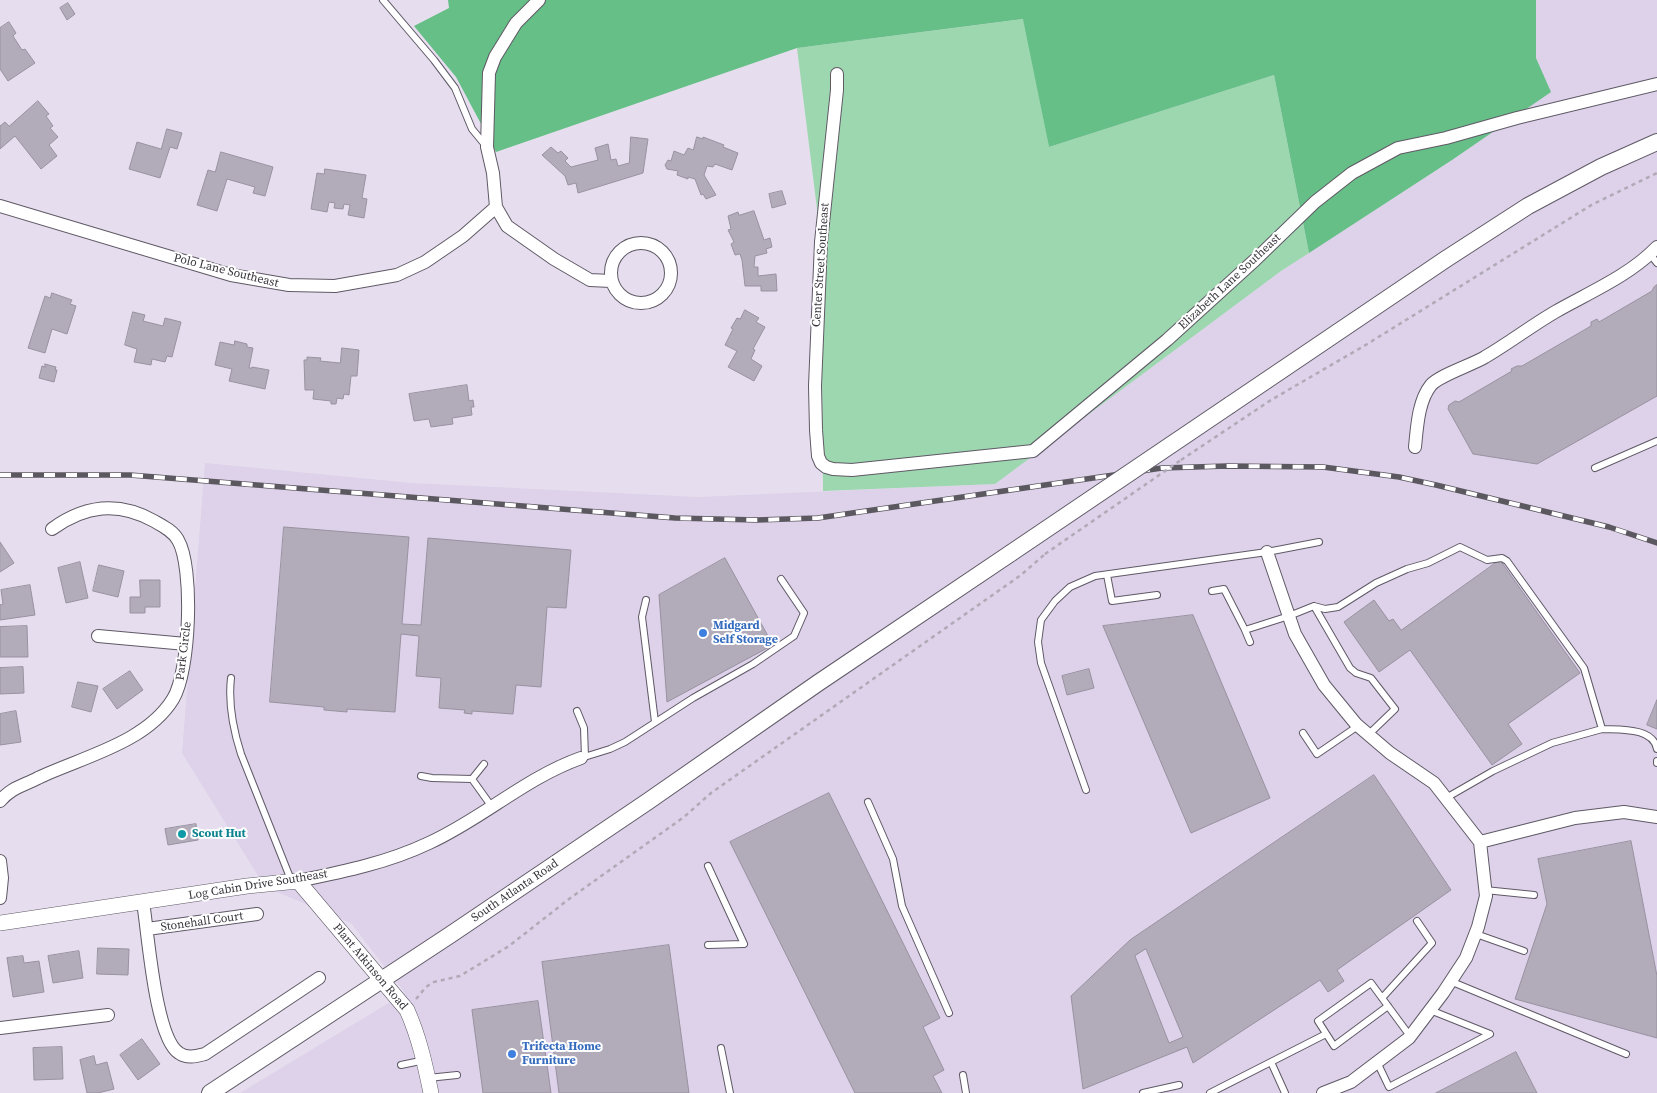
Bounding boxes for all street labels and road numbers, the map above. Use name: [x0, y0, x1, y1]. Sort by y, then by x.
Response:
street label: Center Street Southeast: [809, 202, 833, 328]
street label: Elizabeth Lane Southeast: [1176, 231, 1284, 333]
street label: Polo Lane Southeast: [172, 251, 280, 291]
street label: Park Circle: [173, 621, 195, 681]
street label: South Atlanta Road: [469, 857, 561, 925]
street label: Log Cabin Drive Southeast: [187, 867, 329, 903]
street label: Stonehall Court: [160, 909, 244, 935]
street label: Plant Atkinson Road: [330, 921, 410, 1013]

